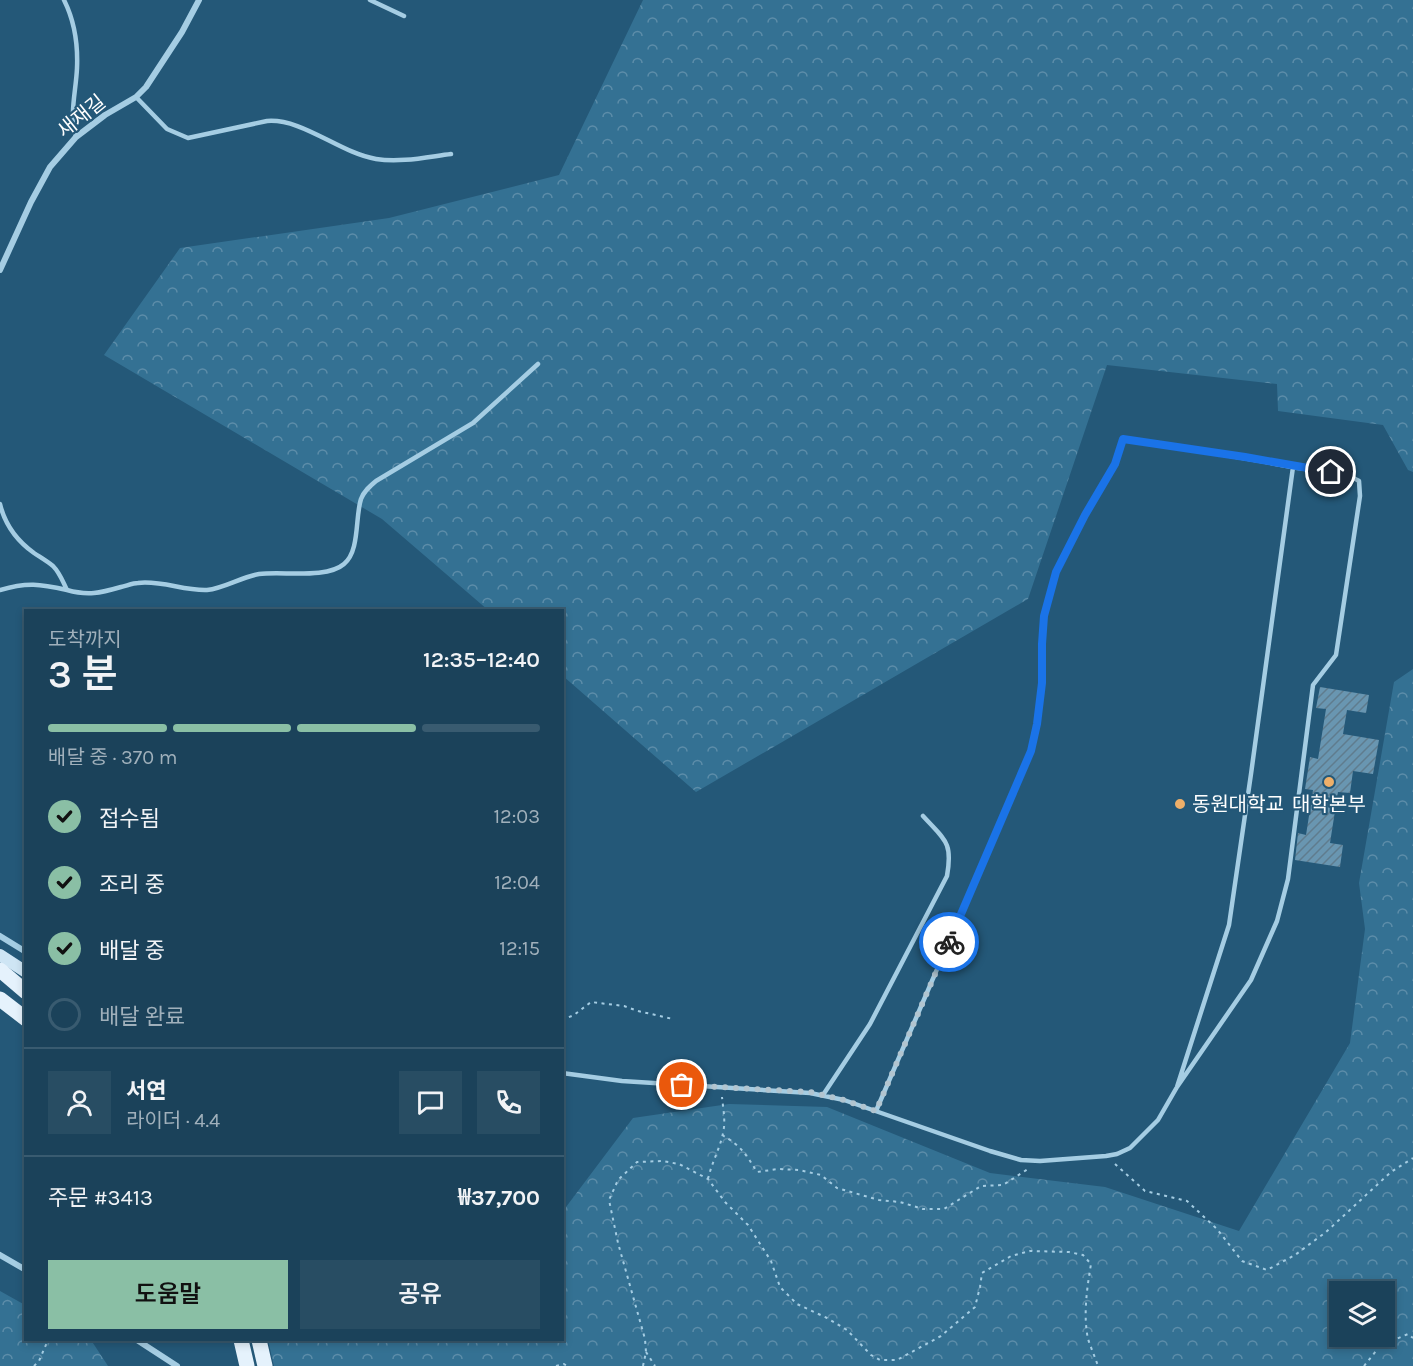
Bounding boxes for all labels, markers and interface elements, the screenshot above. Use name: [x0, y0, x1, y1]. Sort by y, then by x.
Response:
street label: 새재길: [53, 90, 110, 143]
pin: [1305, 446, 1356, 497]
icon: home: [1314, 455, 1347, 488]
text: 도착까지: [48, 628, 122, 651]
text: 12:35–12:40: [423, 647, 540, 673]
text: 3 분: [48, 651, 118, 697]
text: 배달 중 · 370 m: [48, 746, 178, 769]
marker: 대학본부: [1322, 775, 1336, 789]
place label: 동원대학교: [1192, 793, 1284, 816]
place label: 대학본부: [1292, 793, 1366, 816]
marker: 동원대학교: [1173, 797, 1187, 811]
icon: check: [48, 800, 81, 833]
text: 12:03: [494, 805, 540, 828]
text: 접수됨: [99, 806, 160, 832]
icon: check: [48, 866, 81, 899]
text: 12:04: [494, 871, 540, 894]
text: 조리 중: [99, 872, 165, 898]
courier: [919, 912, 979, 972]
icon: bike: [933, 926, 966, 959]
icon: check: [48, 932, 81, 965]
text: 12:15: [499, 937, 540, 960]
text: 배달 중: [99, 938, 165, 964]
text: 배달 완료: [99, 1004, 185, 1030]
pin: [656, 1059, 707, 1110]
icon: bag: [665, 1068, 698, 1101]
button: person: [48, 1071, 111, 1134]
button: chat: [399, 1071, 462, 1134]
button: phone: [477, 1071, 540, 1134]
text: 서연: [126, 1078, 166, 1104]
text: 라이더 · 4.4: [126, 1109, 220, 1132]
text: 주문 #3413: [48, 1185, 153, 1211]
text: ₩37,700: [458, 1185, 540, 1211]
button: 도움말: [48, 1260, 288, 1329]
button: 공유: [300, 1260, 540, 1329]
map controls: [1329, 1281, 1395, 1347]
button: layers: [1329, 1281, 1395, 1347]

